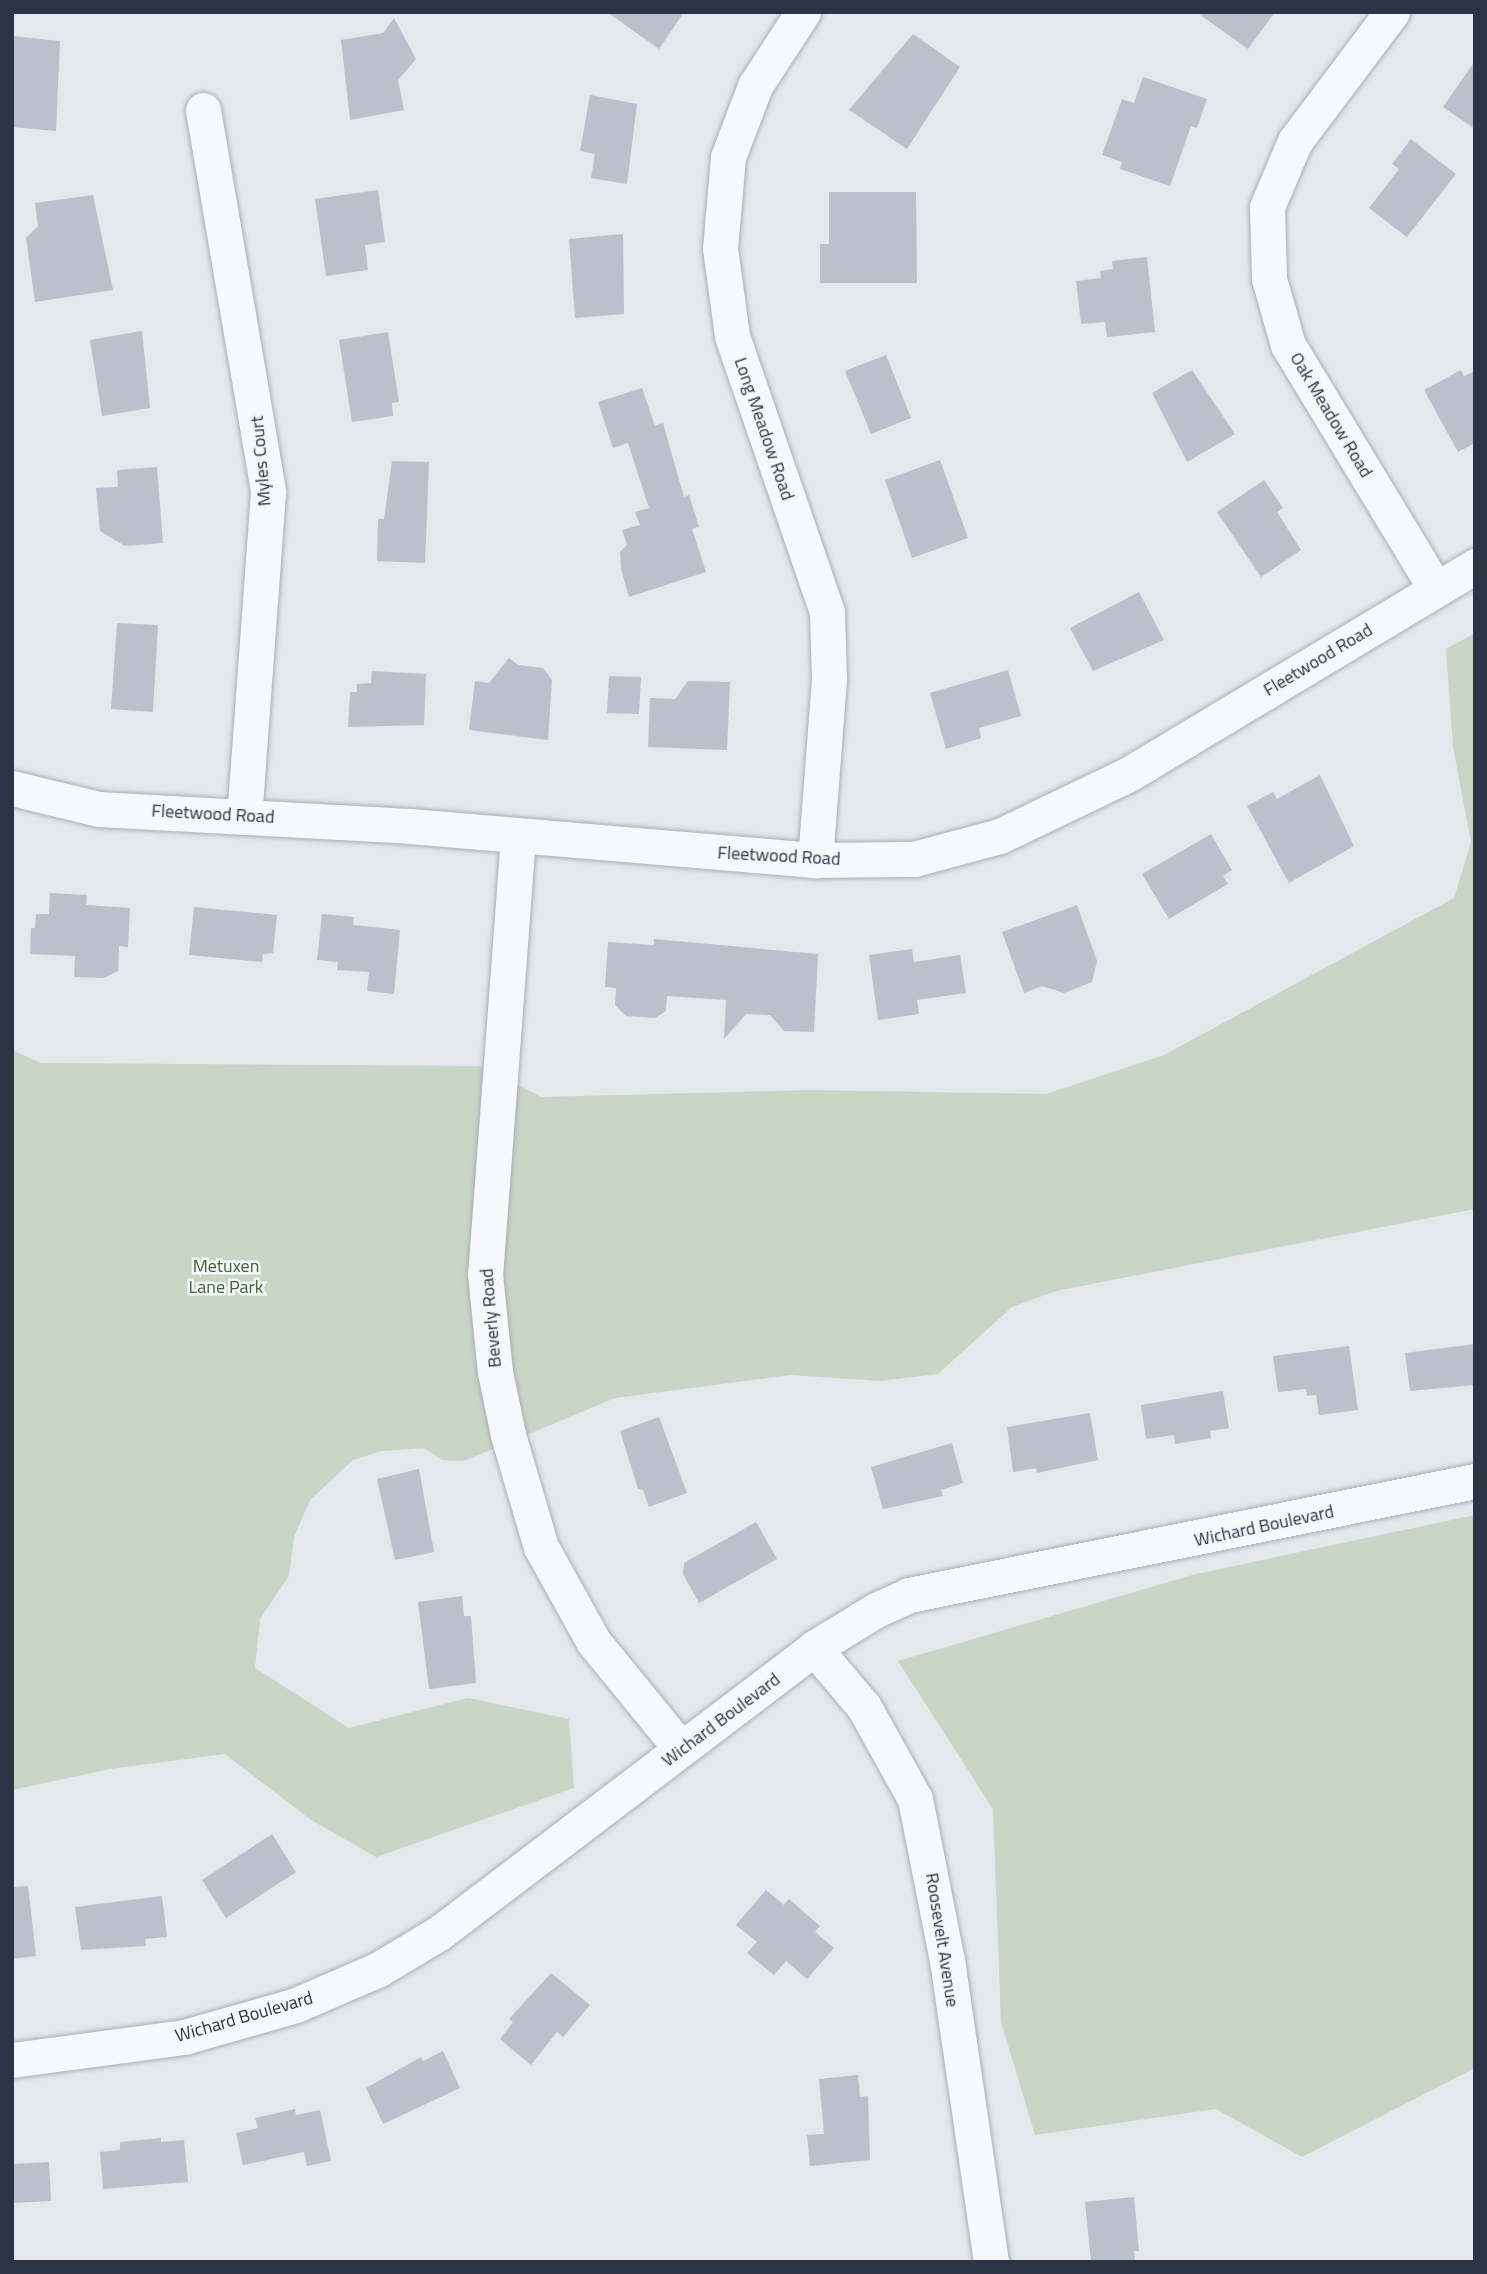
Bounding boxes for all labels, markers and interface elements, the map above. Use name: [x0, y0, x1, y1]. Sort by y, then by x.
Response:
street label: Oak Meadow Road: [1285, 348, 1377, 482]
street label: Long Meadow Road: [729, 355, 799, 503]
street label: Myles Court: [246, 415, 276, 507]
street label: Fleetwood Road: [1260, 619, 1376, 701]
street label: Fleetwood Road: [151, 800, 275, 828]
street label: Fleetwood Road: [717, 842, 841, 870]
park label: Metuxen Lane Park: [189, 1256, 263, 1298]
street label: Beverly Road: [476, 1267, 506, 1369]
street label: Wichard Boulevard: [1192, 1501, 1336, 1551]
street label: Wichard Boulevard: [658, 1669, 784, 1771]
street label: Roosevelt Avenue: [921, 1871, 963, 2009]
street label: Wichard Boulevard: [173, 1987, 315, 2047]

